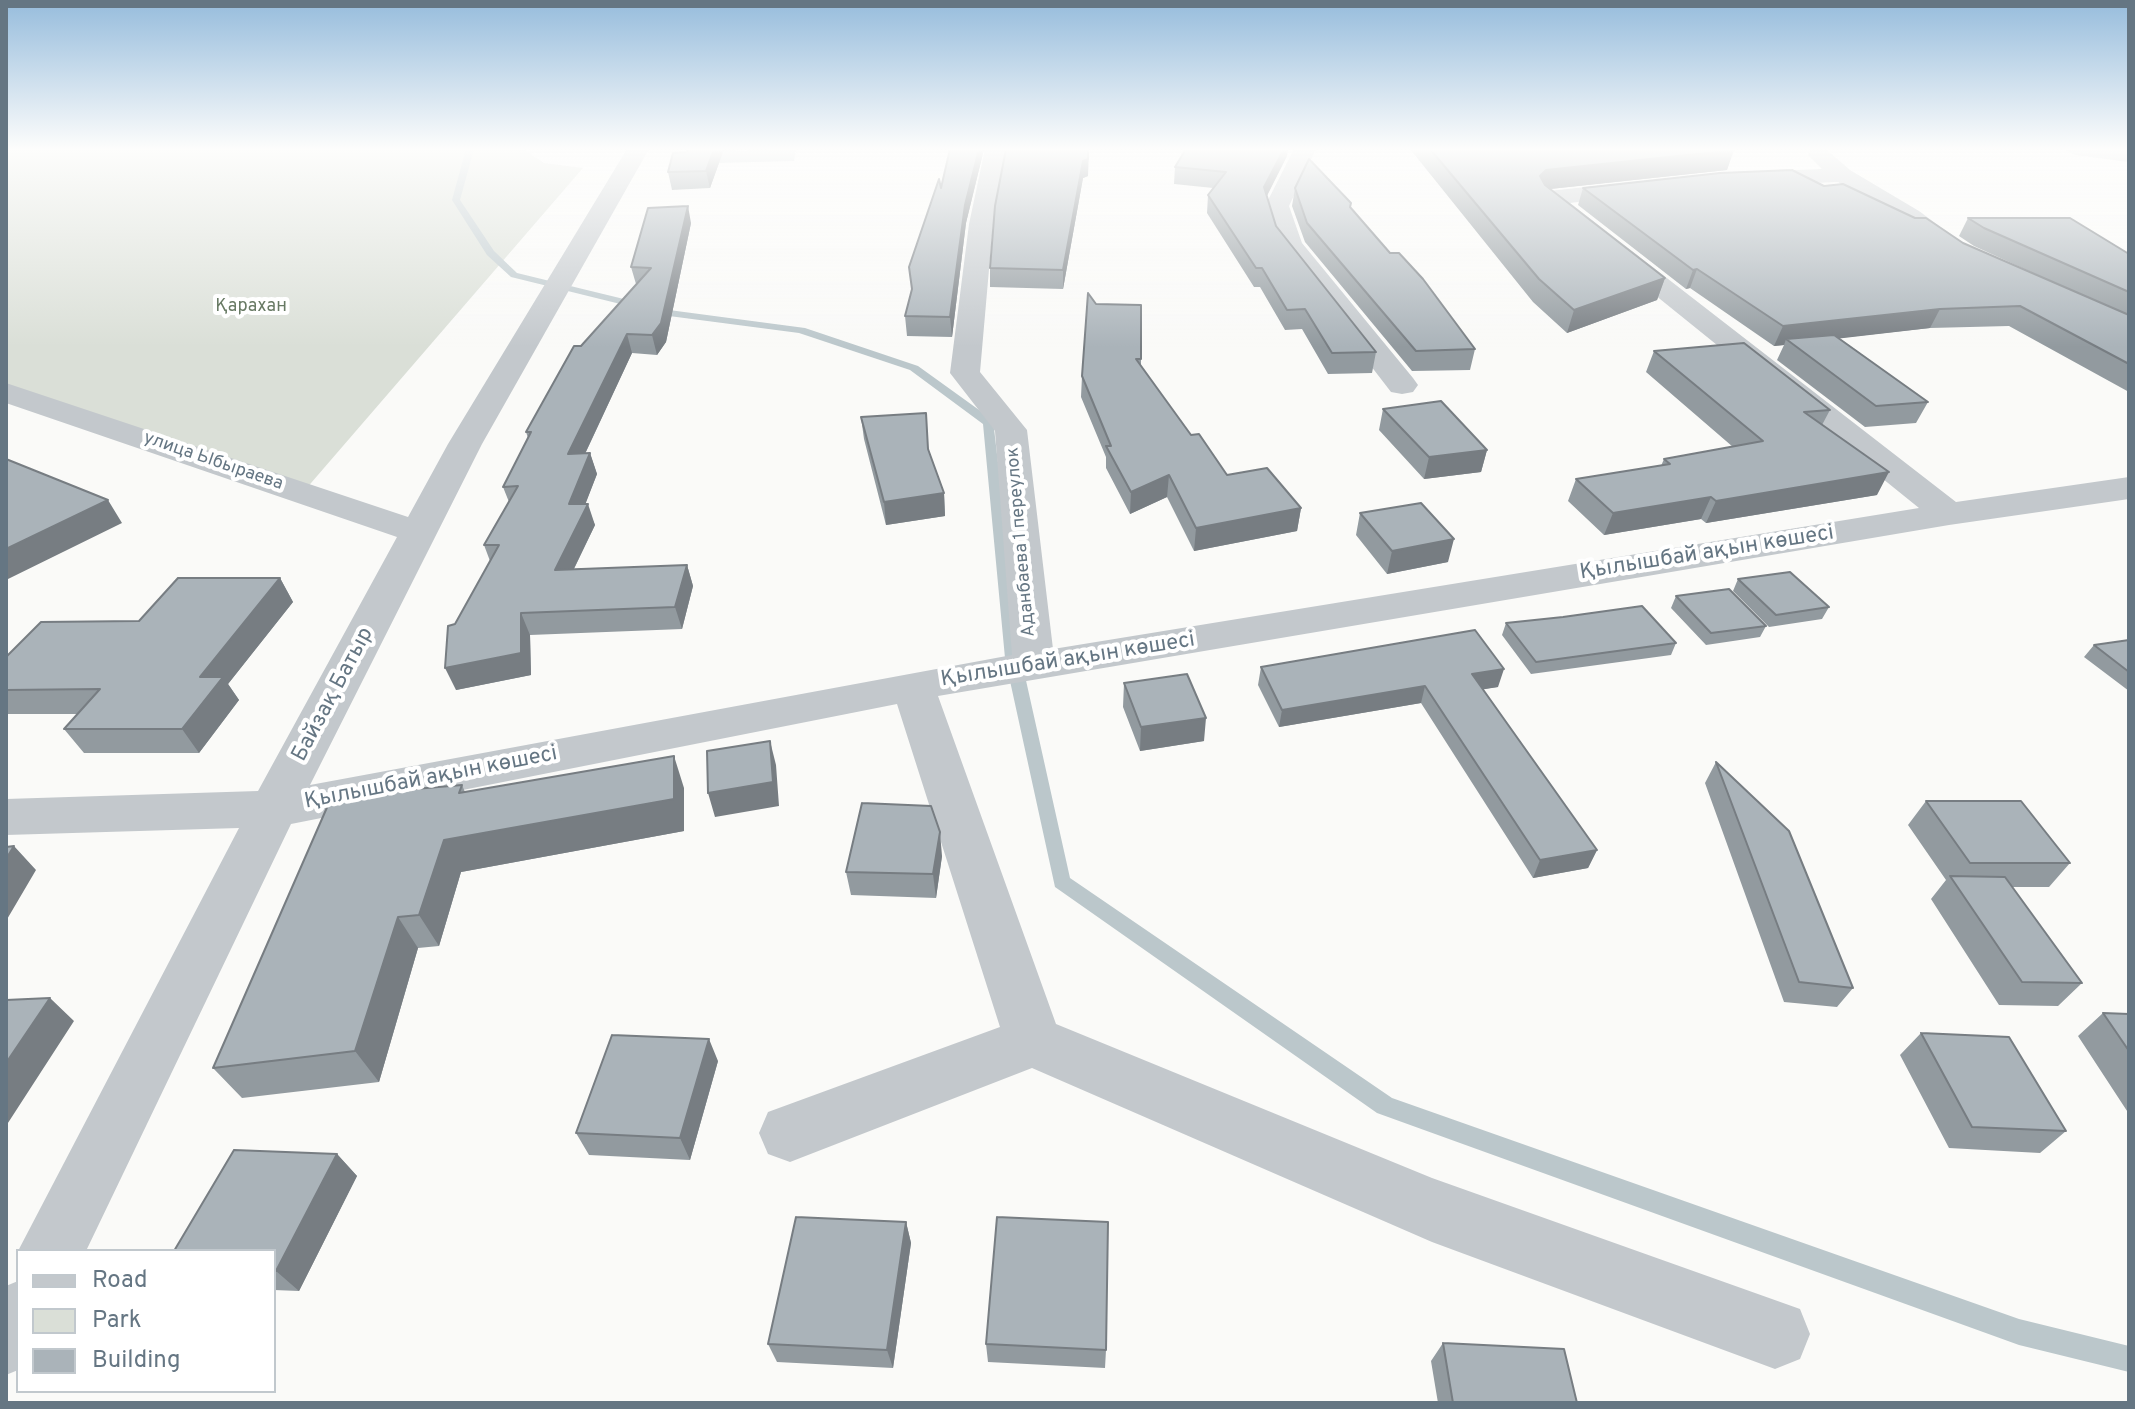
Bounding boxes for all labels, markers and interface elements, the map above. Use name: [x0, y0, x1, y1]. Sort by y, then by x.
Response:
park label: Қарахан: [215, 296, 287, 318]
street label: улица Ыбыраева: [140, 428, 286, 496]
street label: Аданбаева 1 переулок: [1003, 446, 1041, 638]
street label: Қылышбай ақын көшесі: [1578, 521, 1836, 587]
street label: Байзақ Батыр: [287, 623, 381, 767]
street label: Қылышбай ақын көшесі: [939, 628, 1197, 694]
street label: Қылышбай ақын көшесі: [302, 742, 560, 816]
legend: [16, 1249, 276, 1393]
text: Road: [92, 1266, 148, 1296]
text: Park: [92, 1306, 142, 1336]
text: Building: [92, 1346, 181, 1376]

